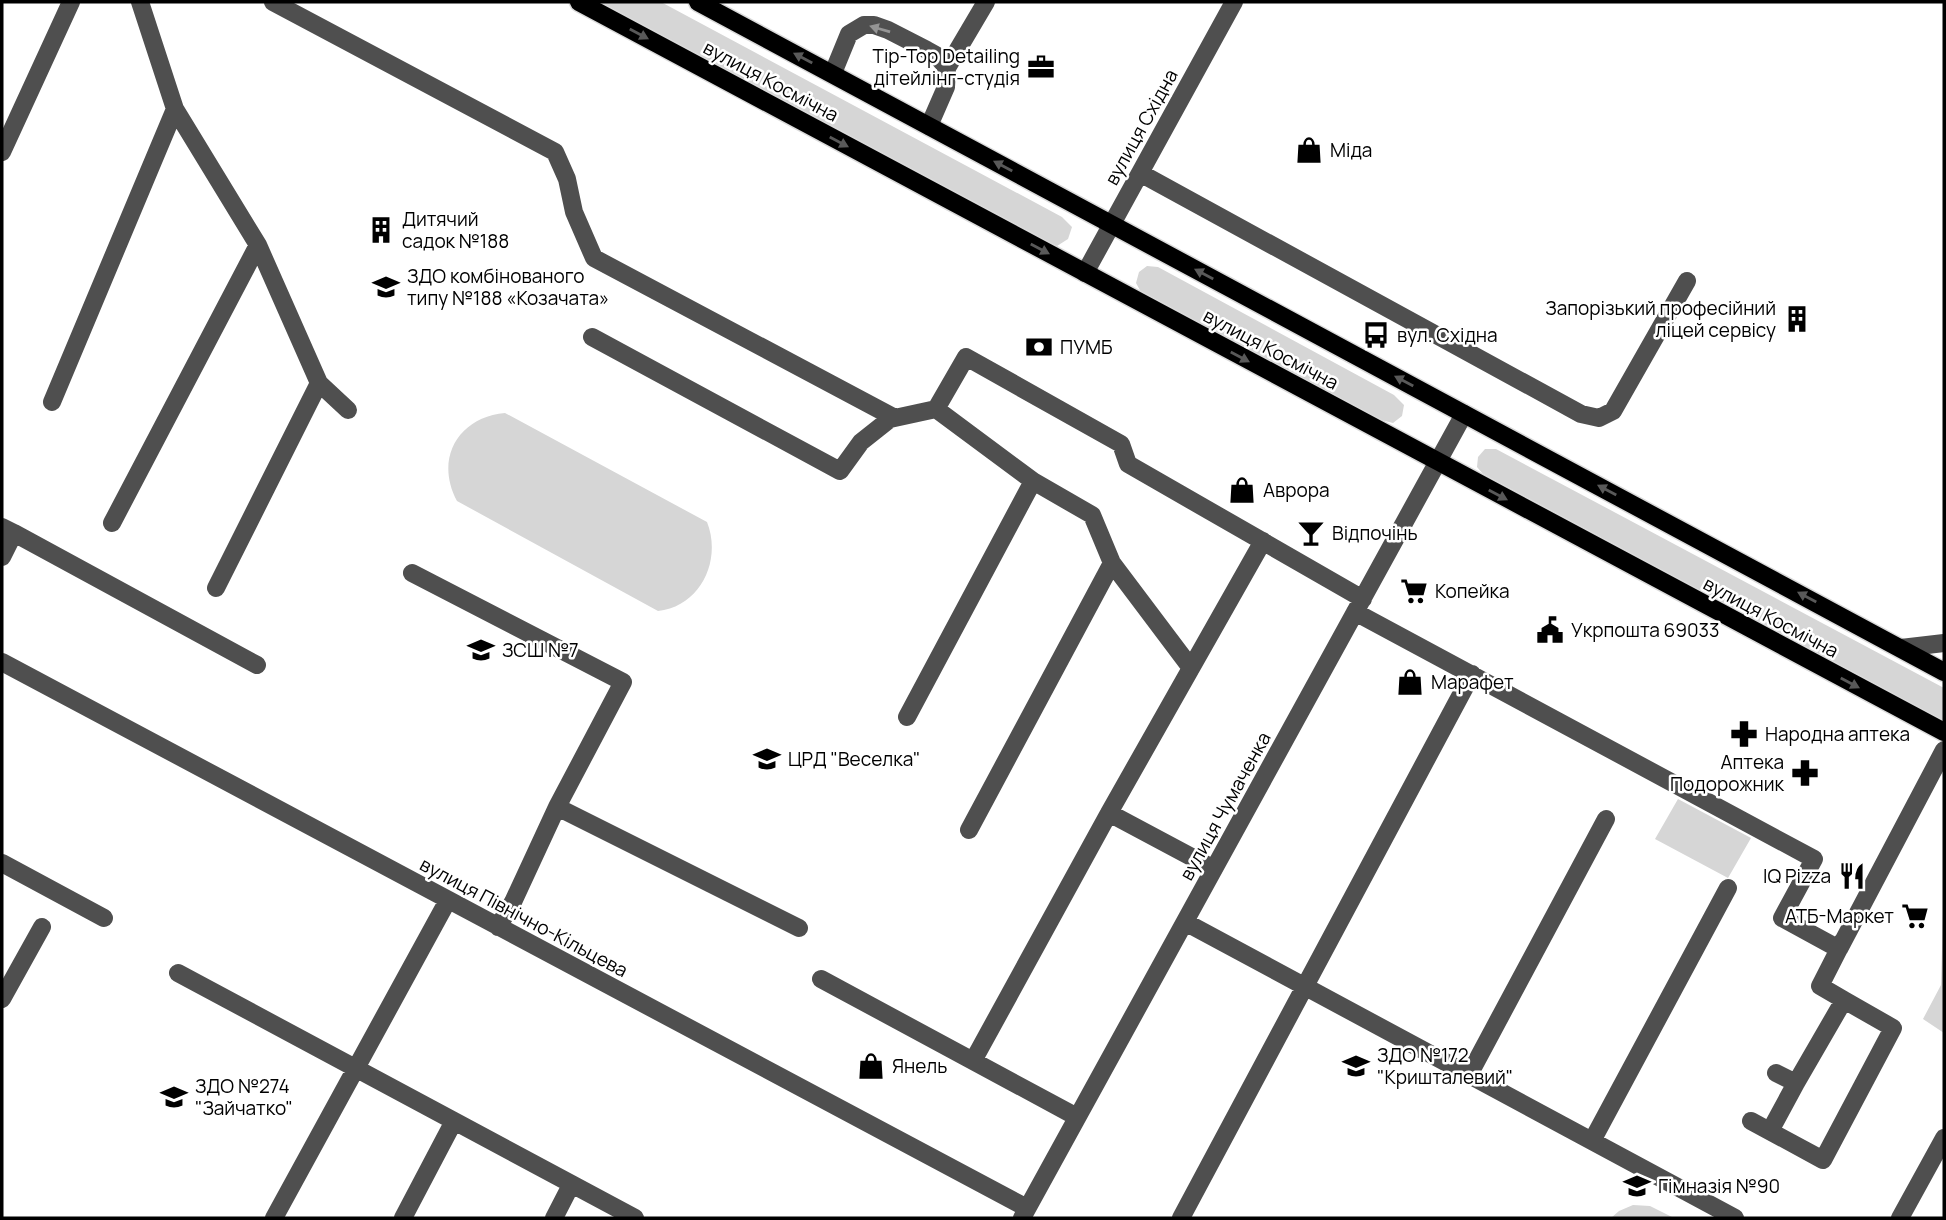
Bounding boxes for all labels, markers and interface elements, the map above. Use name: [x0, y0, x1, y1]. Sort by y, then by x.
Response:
one-way arrow: [869, 23, 890, 33]
one-way arrow: [629, 28, 649, 40]
street label: вулиця Космічна: [699, 34, 843, 128]
place label: Tip-Top Detailing дітейлiнг-студiя: [873, 43, 1020, 91]
one-way arrow: [793, 52, 813, 63]
office icon: Tip-Top Detailing дітейлiнг-студiя: [1026, 52, 1056, 82]
street label: вулиця Східна: [1098, 64, 1184, 190]
shop icon: Міда: [1294, 135, 1324, 165]
one-way arrow: [829, 136, 849, 147]
place label: Міда: [1330, 137, 1372, 163]
one-way arrow: [993, 161, 1013, 172]
place label: Дитячий садок №188: [402, 206, 509, 254]
building icon: Дитячий садок №188: [366, 215, 396, 245]
one-way arrow: [1030, 243, 1049, 255]
place label: ЗДО комбінованого типу №188 «Козачата»: [407, 263, 609, 311]
one-way arrow: [1194, 268, 1213, 280]
school or university icon: ЗДО комбінованого типу №188 «Козачата»: [371, 272, 401, 302]
place label: Запорізький професійний ліцей сервісу: [1545, 295, 1776, 343]
street label: вулиця Космічна: [1199, 302, 1343, 396]
building icon: Запорізький професійний ліцей сервісу: [1782, 304, 1812, 334]
bus stop icon: вул. Східна: [1361, 320, 1391, 350]
place label: вул. Східна: [1397, 322, 1498, 348]
bank icon: ПУМБ: [1024, 332, 1054, 362]
place label: ПУМБ: [1060, 334, 1112, 360]
one-way arrow: [1230, 351, 1250, 363]
one-way arrow: [1394, 376, 1414, 387]
shop icon: Аврора: [1227, 475, 1257, 505]
place label: Аврора: [1263, 477, 1330, 503]
one-way arrow: [1597, 484, 1616, 496]
one-way arrow: [1488, 489, 1507, 501]
bar icon: Відпочінь: [1296, 518, 1326, 548]
place label: Відпочінь: [1332, 520, 1418, 546]
street label: вулиця Космічна: [1699, 570, 1843, 664]
supermarket icon: Копейка: [1399, 576, 1429, 606]
place label: Копейка: [1435, 578, 1509, 604]
one-way arrow: [1797, 592, 1817, 603]
public building icon: Укрпошта 69033: [1535, 615, 1565, 645]
place label: Укрпошта 69033: [1571, 617, 1720, 643]
school or university icon: ЗСШ №7: [466, 635, 496, 665]
place label: ЗСШ №7: [502, 637, 579, 663]
shop icon: Марафет: [1395, 667, 1425, 697]
place label: Марафет: [1431, 669, 1514, 695]
one-way arrow: [1840, 677, 1860, 688]
pharmacy icon: Народна аптека: [1729, 719, 1759, 749]
place label: Народна аптека: [1765, 721, 1910, 747]
street label: вулиця Чумаченка: [1173, 727, 1277, 885]
school or university icon: ЦРД "Веселка": [752, 744, 782, 774]
place label: ЦРД "Веселка": [788, 746, 920, 772]
place label: Аптека Подорожник: [1670, 749, 1785, 797]
pharmacy icon: Аптека Подорожник: [1790, 758, 1820, 788]
street label: вулиця Північно-Кільцева: [416, 851, 632, 983]
restaurant icon: IQ Pizza: [1837, 861, 1867, 891]
place label: IQ Pizza: [1763, 863, 1831, 889]
supermarket icon: АТБ-Маркет: [1900, 901, 1930, 931]
place label: АТБ-Маркет: [1785, 903, 1894, 929]
place label: ЗДО №172 "Кришталевий": [1377, 1042, 1513, 1090]
shop icon: Янель: [856, 1051, 886, 1081]
school or university icon: ЗДО №172 "Кришталевий": [1341, 1051, 1371, 1081]
place label: Янель: [892, 1053, 947, 1079]
place label: ЗДО №274 "Зайчатко": [195, 1073, 293, 1121]
school or university icon: ЗДО №274 "Зайчатко": [159, 1082, 189, 1112]
school or university icon: Гімназія №90: [1622, 1171, 1652, 1201]
place label: Гімназія №90: [1658, 1173, 1780, 1199]

